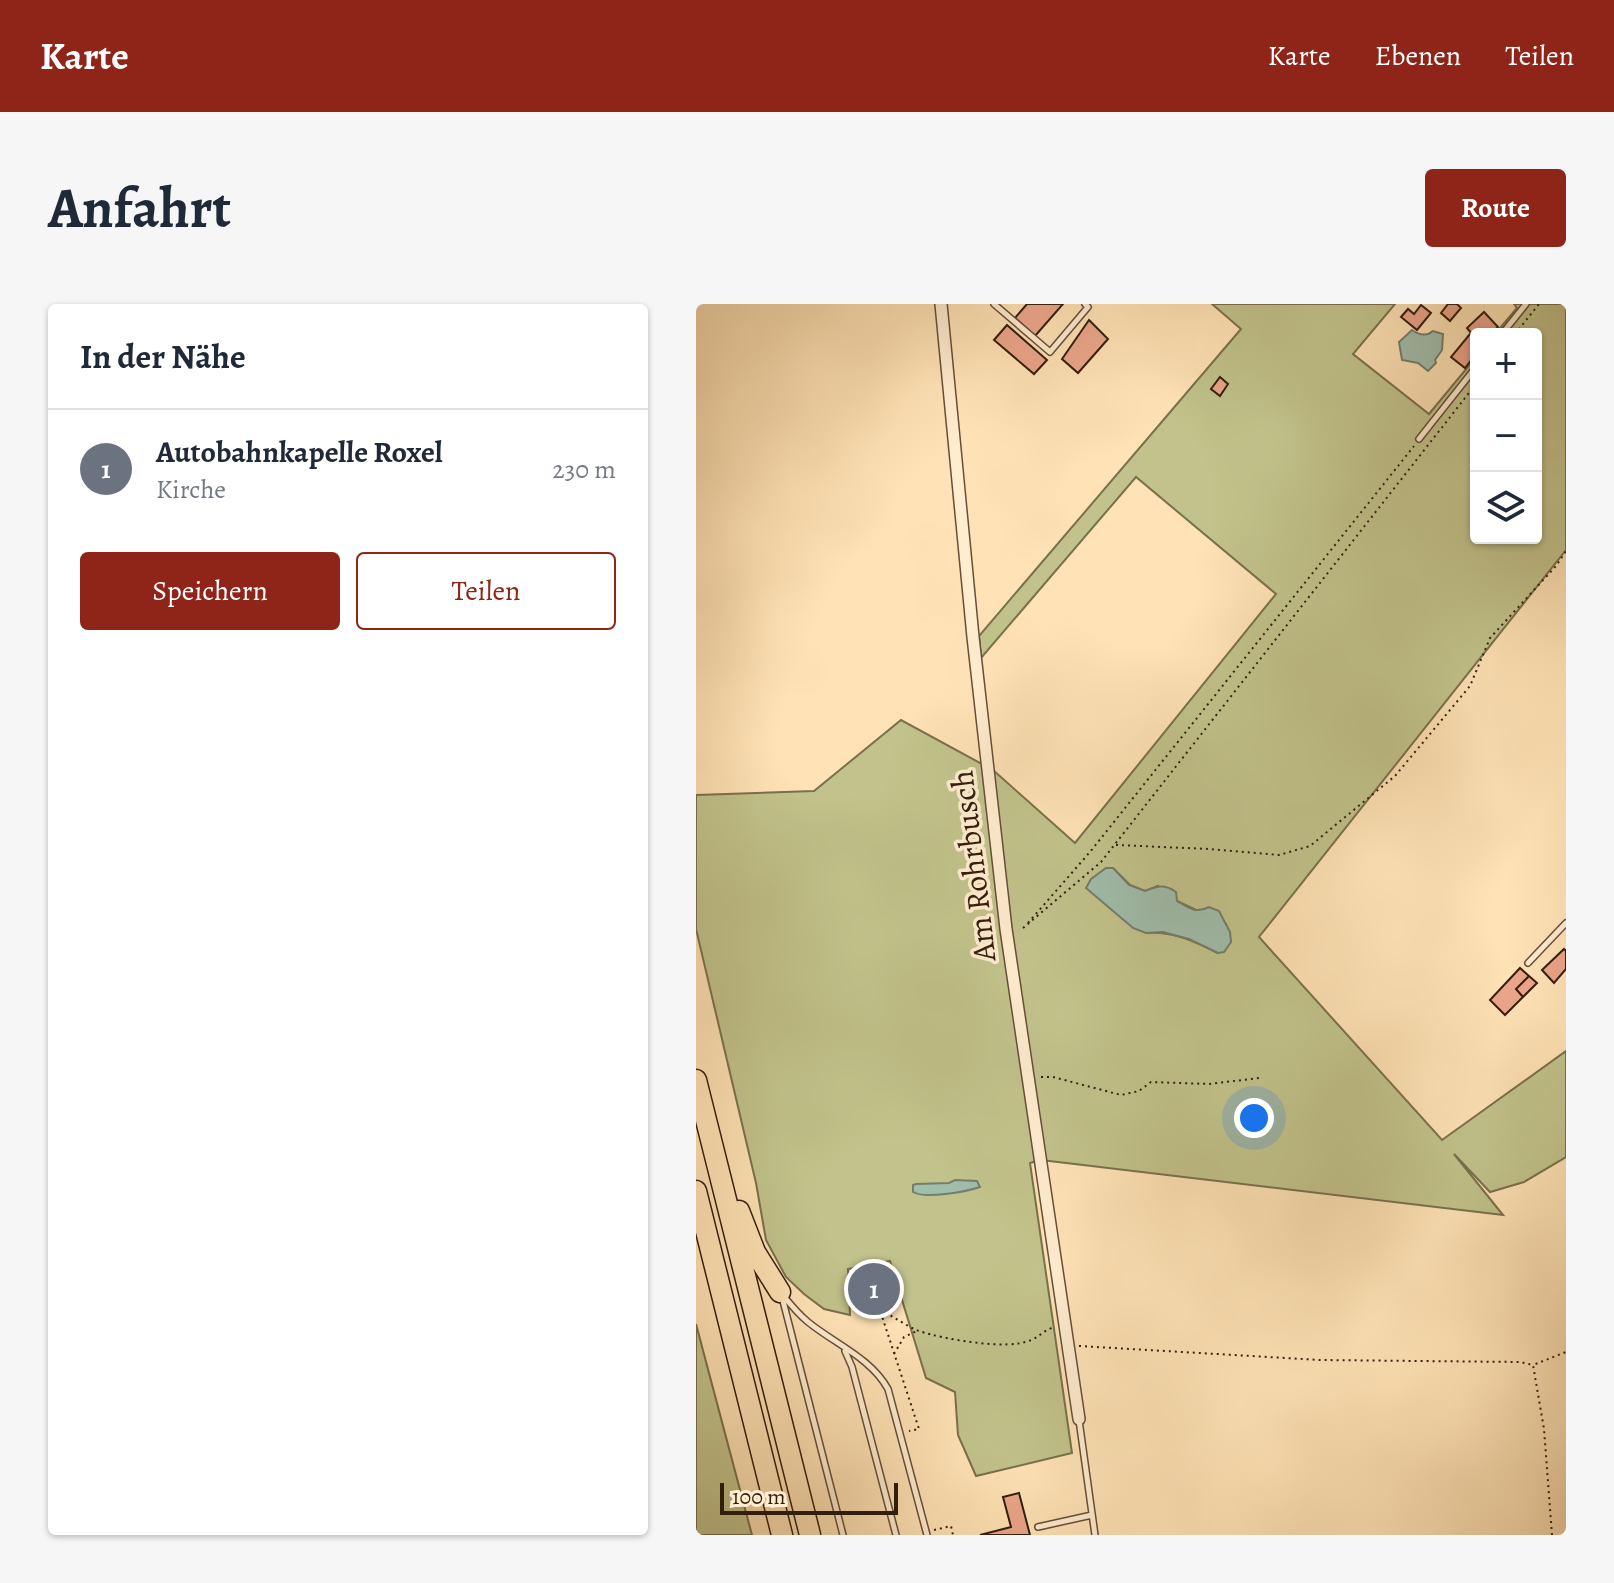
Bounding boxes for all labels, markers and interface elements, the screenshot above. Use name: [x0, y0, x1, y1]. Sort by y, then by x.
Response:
text: Karte: [40, 30, 129, 82]
text: Karte: [1268, 37, 1331, 75]
text: Ebenen: [1375, 37, 1461, 75]
text: Teilen: [1505, 37, 1574, 75]
button: Route: [1425, 169, 1566, 247]
text: Anfahrt: [48, 170, 231, 246]
map controls: [1470, 328, 1542, 544]
button: +: [1470, 328, 1542, 400]
text: In der Nähe: [80, 333, 246, 380]
button: −: [1470, 400, 1542, 472]
text: Autobahnkapelle Roxel: [156, 432, 443, 472]
text: 1: [101, 452, 111, 487]
text: 230 m: [552, 452, 616, 487]
text: Kirche: [156, 472, 226, 507]
button: layers: [1470, 472, 1542, 544]
button: Speichern: [80, 552, 340, 630]
button: Teilen: [356, 552, 616, 630]
street label: Am Rohrbusch: [939, 768, 1007, 965]
your location: [1234, 1098, 1274, 1138]
pin: 1: [848, 1259, 900, 1319]
scale bar: [720, 1479, 898, 1515]
text: 100 m: [732, 1482, 786, 1512]

